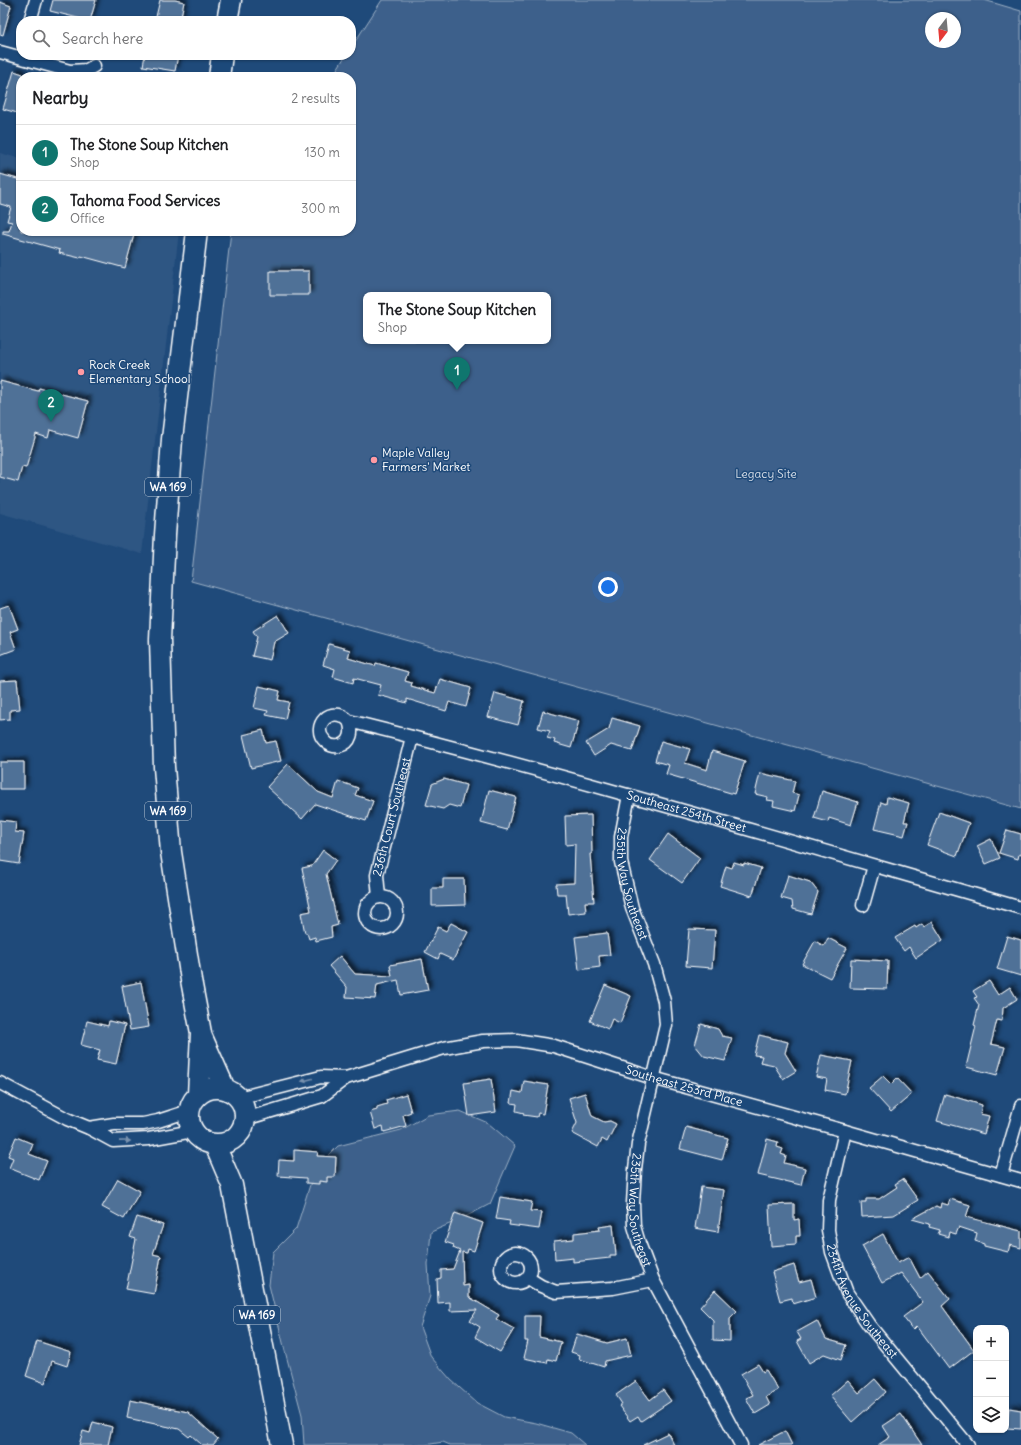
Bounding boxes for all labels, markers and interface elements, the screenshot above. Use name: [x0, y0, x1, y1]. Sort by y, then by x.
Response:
north arrow: [925, 12, 961, 48]
search box: [16, 16, 356, 60]
icon: search: [30, 27, 52, 49]
text: Search here: [62, 29, 143, 48]
text: Nearby: [32, 87, 88, 109]
text: 2 results: [291, 90, 340, 107]
text: The Stone Soup Kitchen: [70, 135, 228, 154]
text: 1: [42, 144, 48, 161]
text: 130 m: [304, 144, 340, 161]
text: Shop: [70, 154, 99, 171]
text: Tahoma Food Services: [70, 191, 220, 210]
text: 2: [41, 200, 49, 217]
text: 300 m: [301, 200, 340, 217]
text: Office: [70, 210, 105, 227]
popup: [363, 292, 551, 344]
text: The Stone Soup Kitchen: [378, 300, 536, 319]
text: Shop: [378, 319, 407, 336]
place label: Rock Creek Elementary School: [89, 357, 190, 386]
pin: 1: [444, 357, 470, 390]
marker: Rock Creek Elementary School: [76, 367, 86, 377]
pin: 2: [38, 389, 64, 422]
place label: Maple Valley Farmers' Market: [382, 445, 470, 474]
marker: Maple Valley Farmers' Market: [369, 455, 379, 465]
park label: Legacy Site: [735, 466, 797, 481]
road number: WA 169: [145, 478, 191, 496]
your location: [598, 577, 618, 597]
street label: 236th Court Southeast: [369, 756, 413, 878]
street label: Southeast 254th Street: [625, 787, 748, 835]
road number: WA 169: [145, 802, 191, 820]
street label: 235th Way Southeast: [614, 826, 652, 942]
street label: Southeast 253rd Place: [624, 1062, 744, 1109]
one-way arrow: [301, 1078, 314, 1084]
one-way arrow: [119, 1138, 132, 1144]
street label: 235th Way Southeast: [626, 1153, 655, 1269]
street label: 234th Avenue Southeast: [824, 1243, 901, 1361]
road number: WA 169: [234, 1306, 280, 1324]
map controls: [973, 1325, 1009, 1433]
button: +: [973, 1325, 1009, 1361]
button: −: [973, 1361, 1009, 1397]
button: layers: [973, 1397, 1009, 1433]

